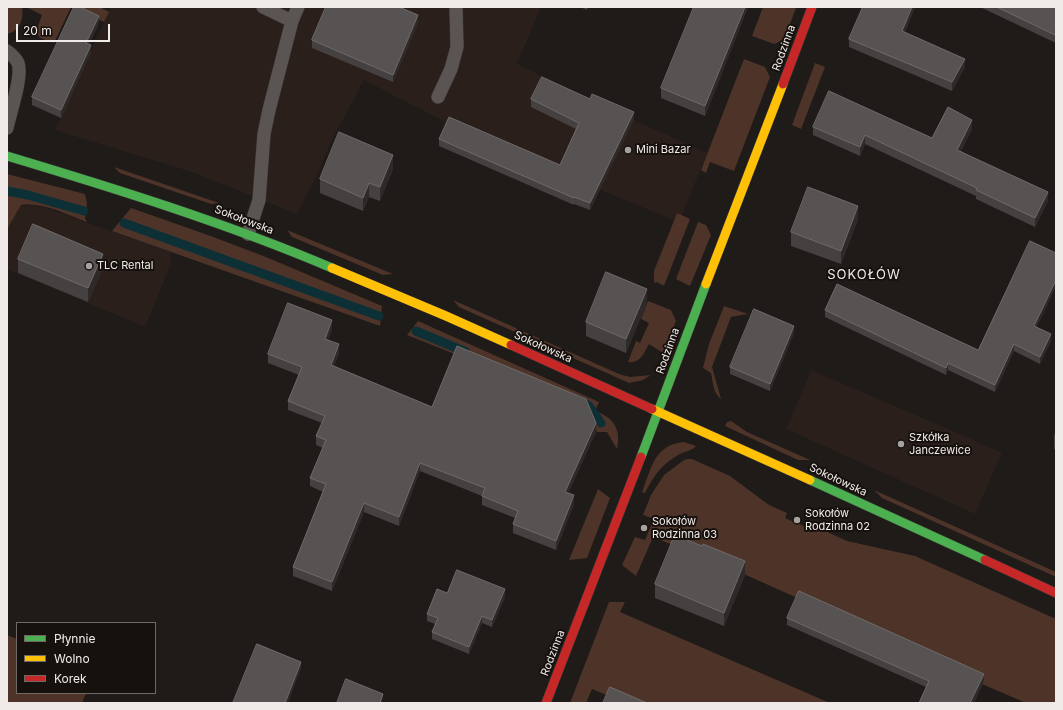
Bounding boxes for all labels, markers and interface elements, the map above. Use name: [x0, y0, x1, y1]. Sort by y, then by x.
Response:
scale bar: [18, 16, 112, 42]
text: 20 m: [23, 23, 52, 38]
street label: Rodzinna: [770, 23, 798, 73]
place label: Mini Bazar: [636, 143, 691, 157]
marker: Mini Bazar: [623, 145, 633, 155]
street label: Sokołowska: [213, 203, 275, 237]
place label: TLC Rental: [97, 259, 153, 273]
marker: TLC Rental: [84, 261, 94, 271]
district label: SOKOŁÓW: [827, 267, 901, 283]
street label: Rodzinna: [654, 326, 682, 376]
street label: Sokołowska: [512, 328, 574, 366]
place label: Szkółka Janczewice: [909, 431, 971, 457]
marker: Szkółka Janczewice: [896, 439, 906, 449]
street label: Sokołowska: [807, 461, 869, 499]
place label: Sokołów Rodzinna 02: [805, 507, 870, 533]
place label: Sokołów Rodzinna 03: [652, 515, 717, 541]
marker: Sokołów Rodzinna 02: [792, 515, 802, 525]
marker: Sokołów Rodzinna 03: [639, 523, 649, 533]
legend: [16, 622, 156, 694]
street label: Rodzinna: [538, 628, 568, 678]
text: Płynnie: [54, 631, 95, 646]
text: Wolno: [54, 651, 90, 666]
text: Korek: [54, 671, 87, 686]

